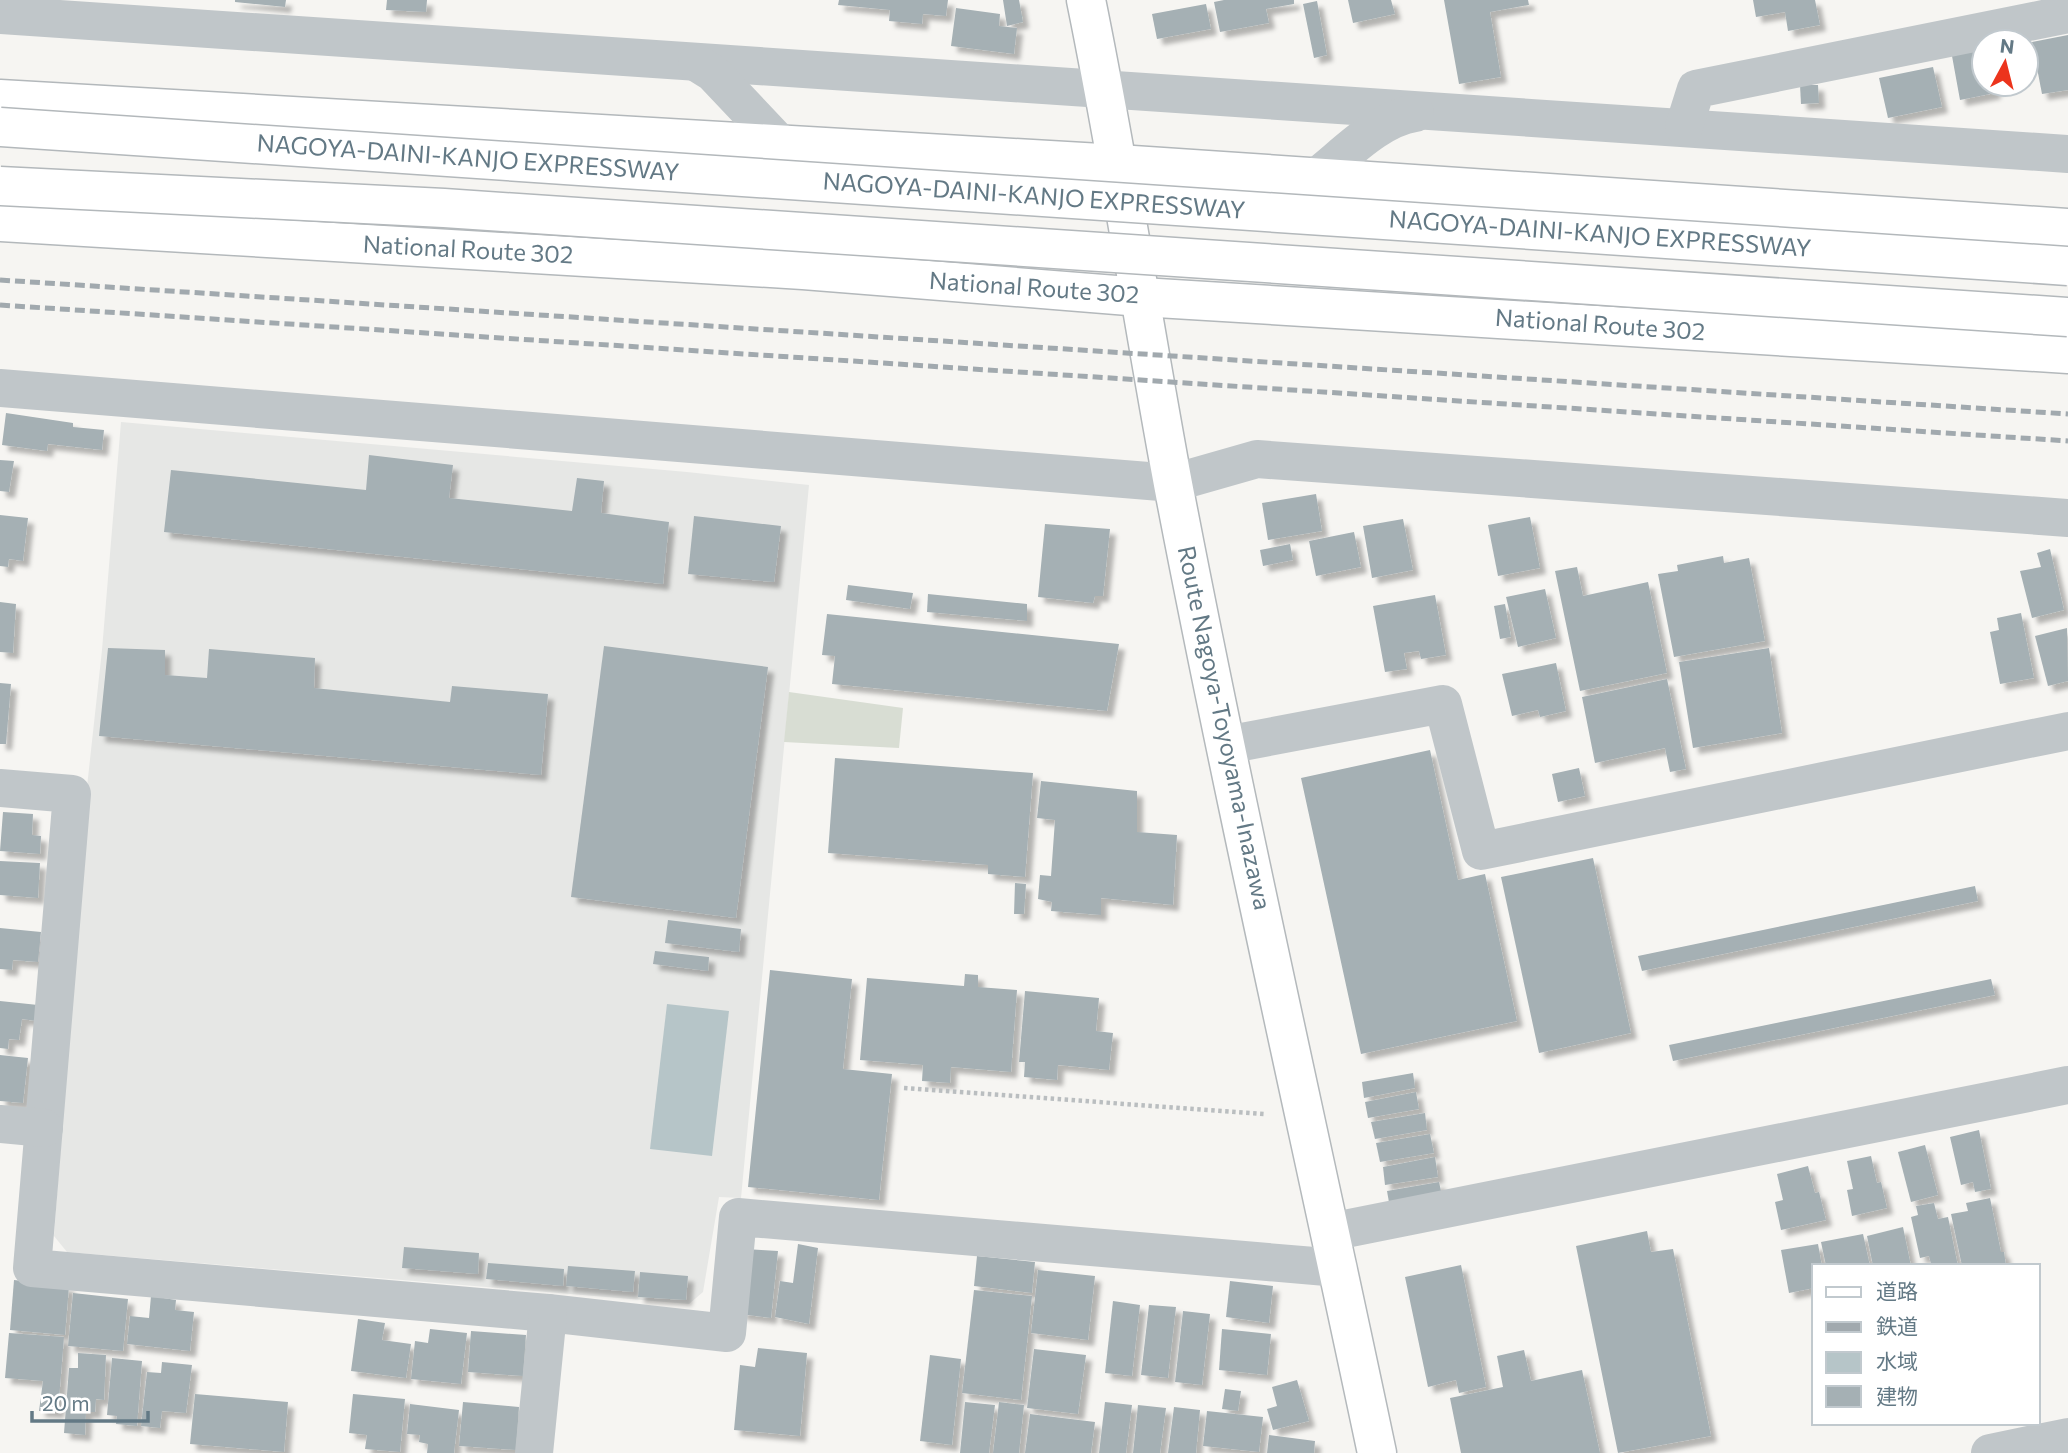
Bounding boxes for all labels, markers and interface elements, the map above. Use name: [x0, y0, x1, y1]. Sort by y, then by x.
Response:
north arrow: [1970, 28, 2040, 98]
text: N: [1999, 33, 2016, 58]
street label: NAGOYA-DAINI-KANJO EXPRESSWAY: [256, 127, 681, 186]
street label: NAGOYA-DAINI-KANJO EXPRESSWAY: [822, 165, 1247, 224]
street label: NAGOYA-DAINI-KANJO EXPRESSWAY: [1388, 203, 1813, 262]
street label: National Route 302: [362, 229, 574, 268]
street label: National Route 302: [928, 265, 1140, 308]
street label: National Route 302: [1494, 302, 1706, 345]
street label: Route Nagoya-Toyoyama-Inazawa: [1173, 543, 1278, 912]
legend: [1812, 1264, 2040, 1425]
text: 道路: [1876, 1278, 1918, 1303]
text: 鉄道: [1876, 1313, 1918, 1338]
text: 水域: [1876, 1348, 1918, 1373]
scale bar: [32, 1380, 147, 1424]
text: 建物: [1876, 1383, 1918, 1408]
text: 20 m: [42, 1390, 90, 1415]

